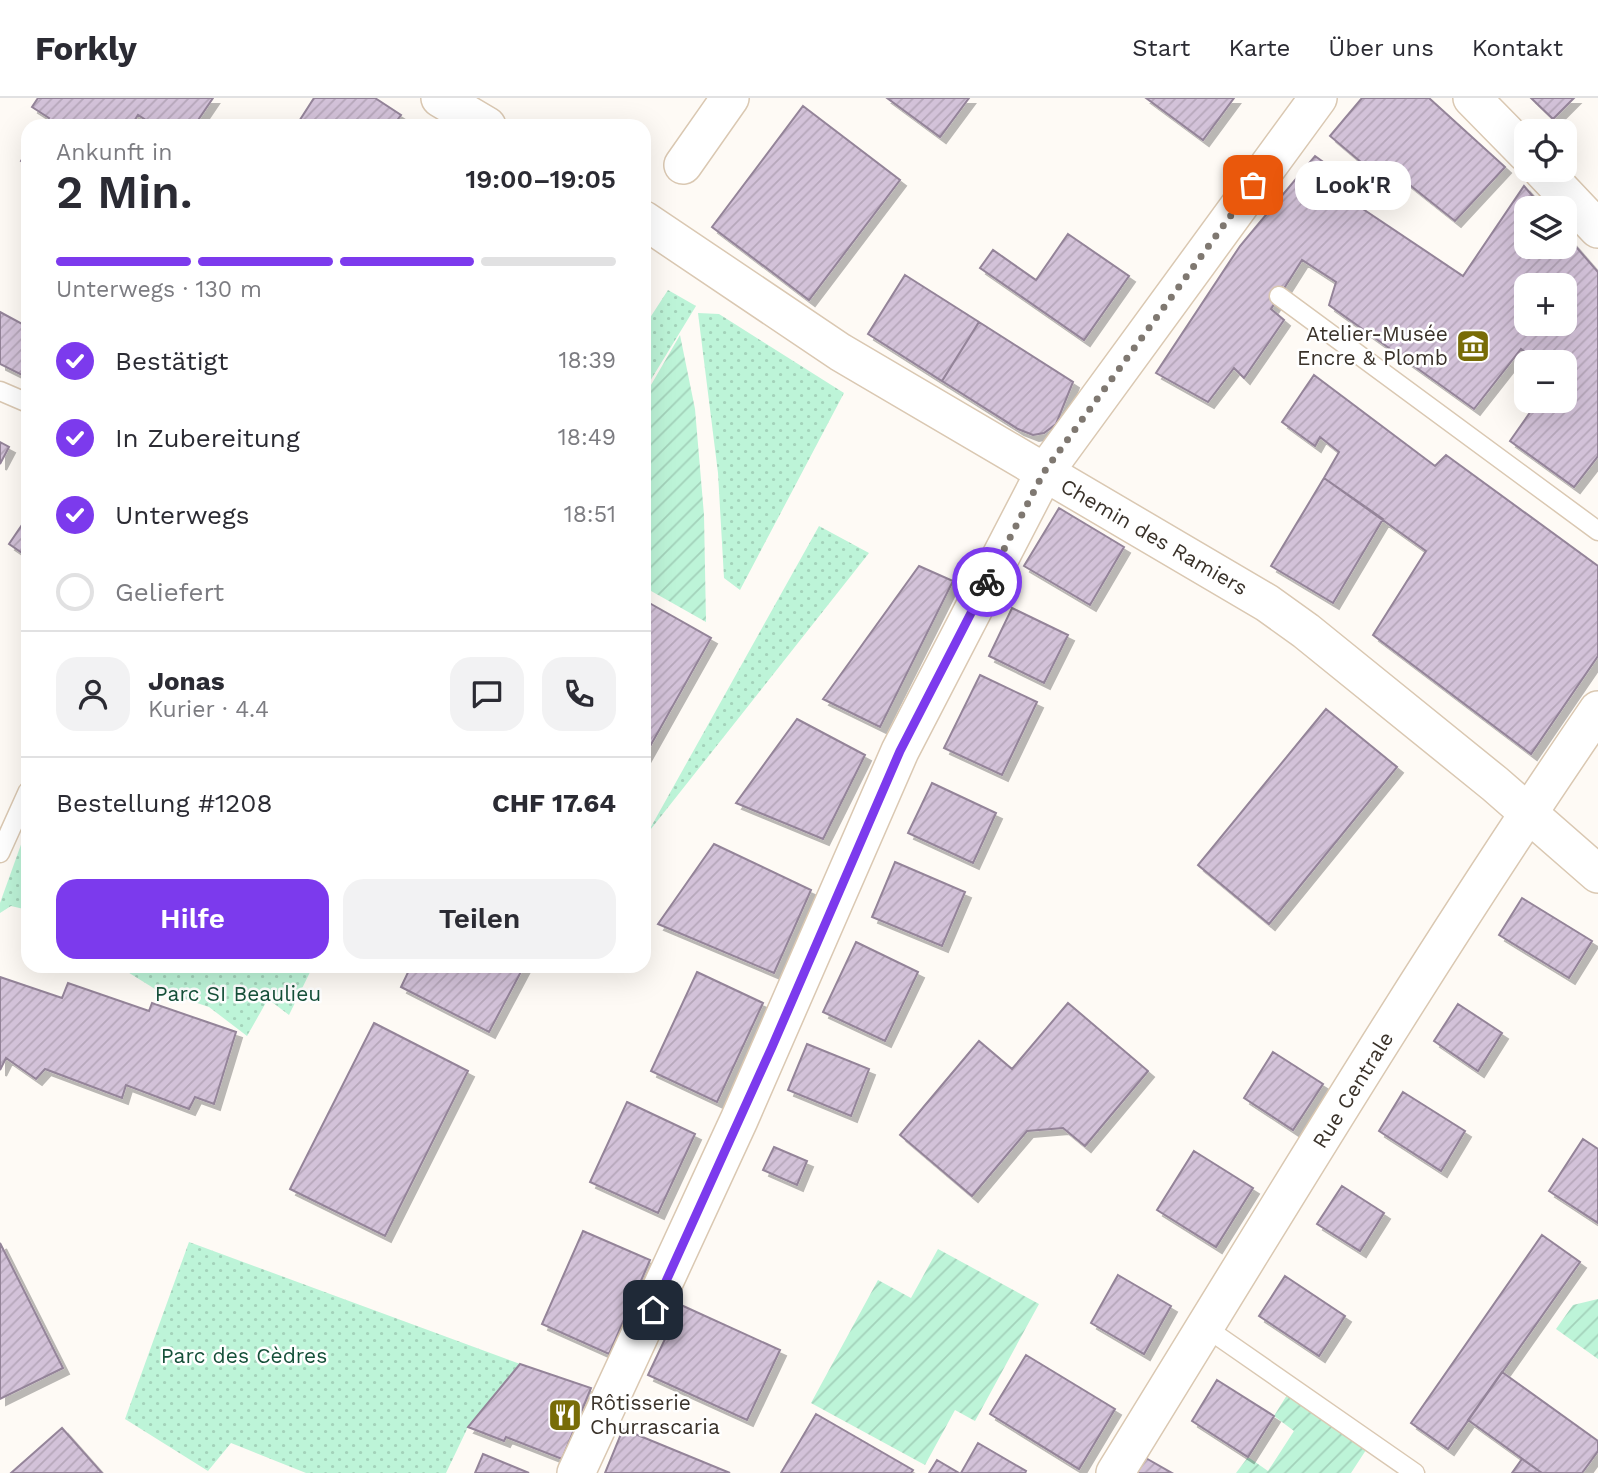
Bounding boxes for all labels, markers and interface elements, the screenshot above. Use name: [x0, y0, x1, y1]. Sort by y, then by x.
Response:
text: Forkly: [35, 29, 137, 68]
text: Start: [1132, 34, 1190, 62]
text: Karte: [1228, 34, 1290, 62]
text: Über uns: [1328, 34, 1434, 62]
text: Kontakt: [1472, 34, 1563, 62]
map controls: [1514, 119, 1577, 413]
button: locate: [1514, 119, 1577, 182]
text: Ankunft in: [56, 139, 172, 166]
pin: [1223, 155, 1283, 215]
callout: Look'R: [1295, 160, 1410, 210]
text: 19:00–19:05: [465, 164, 616, 194]
text: 2 Min.: [56, 165, 193, 219]
icon: bag: [1234, 166, 1272, 204]
text: Look'R: [1315, 172, 1391, 199]
button: layers: [1514, 196, 1577, 259]
button: +: [1514, 273, 1577, 336]
text: Unterwegs · 130 m: [56, 276, 262, 303]
place label: Atelier-Musée Encre & Plomb: [1297, 321, 1448, 370]
museum icon: Atelier-Musée Encre & Plomb: [1454, 327, 1492, 365]
icon: check: [56, 342, 94, 380]
text: Bestätigt: [115, 346, 228, 376]
text: 18:39: [558, 347, 616, 374]
button: −: [1514, 350, 1577, 413]
icon: check: [56, 419, 94, 457]
text: In Zubereitung: [115, 423, 300, 453]
text: 18:49: [558, 424, 616, 451]
street label: Chemin des Ramiers: [1056, 473, 1252, 600]
icon: check: [56, 496, 94, 534]
text: Unterwegs: [115, 500, 250, 530]
text: 18:51: [564, 501, 616, 528]
courier: [952, 547, 1022, 617]
icon: bike: [968, 563, 1006, 601]
text: Geliefert: [115, 577, 224, 607]
button: person: [56, 657, 130, 731]
button: chat: [450, 657, 524, 731]
button: phone: [542, 657, 616, 731]
text: Jonas: [148, 666, 225, 696]
text: Kurier · 4.4: [148, 696, 269, 723]
text: Bestellung #1208: [56, 788, 272, 818]
text: CHF 17.64: [492, 788, 616, 818]
button: Hilfe: [56, 879, 329, 959]
button: Teilen: [343, 879, 616, 959]
park label: Parc SI Beaulieu: [155, 981, 321, 1006]
street label: Rue Centrale: [1307, 1027, 1398, 1153]
pin: [623, 1280, 683, 1340]
icon: home: [634, 1291, 672, 1329]
park label: Parc des Cèdres: [161, 1343, 327, 1368]
place label: Rôtisserie Churrascaria: [590, 1390, 720, 1439]
restaurant icon: Rôtisserie Churrascaria: [546, 1396, 584, 1434]

